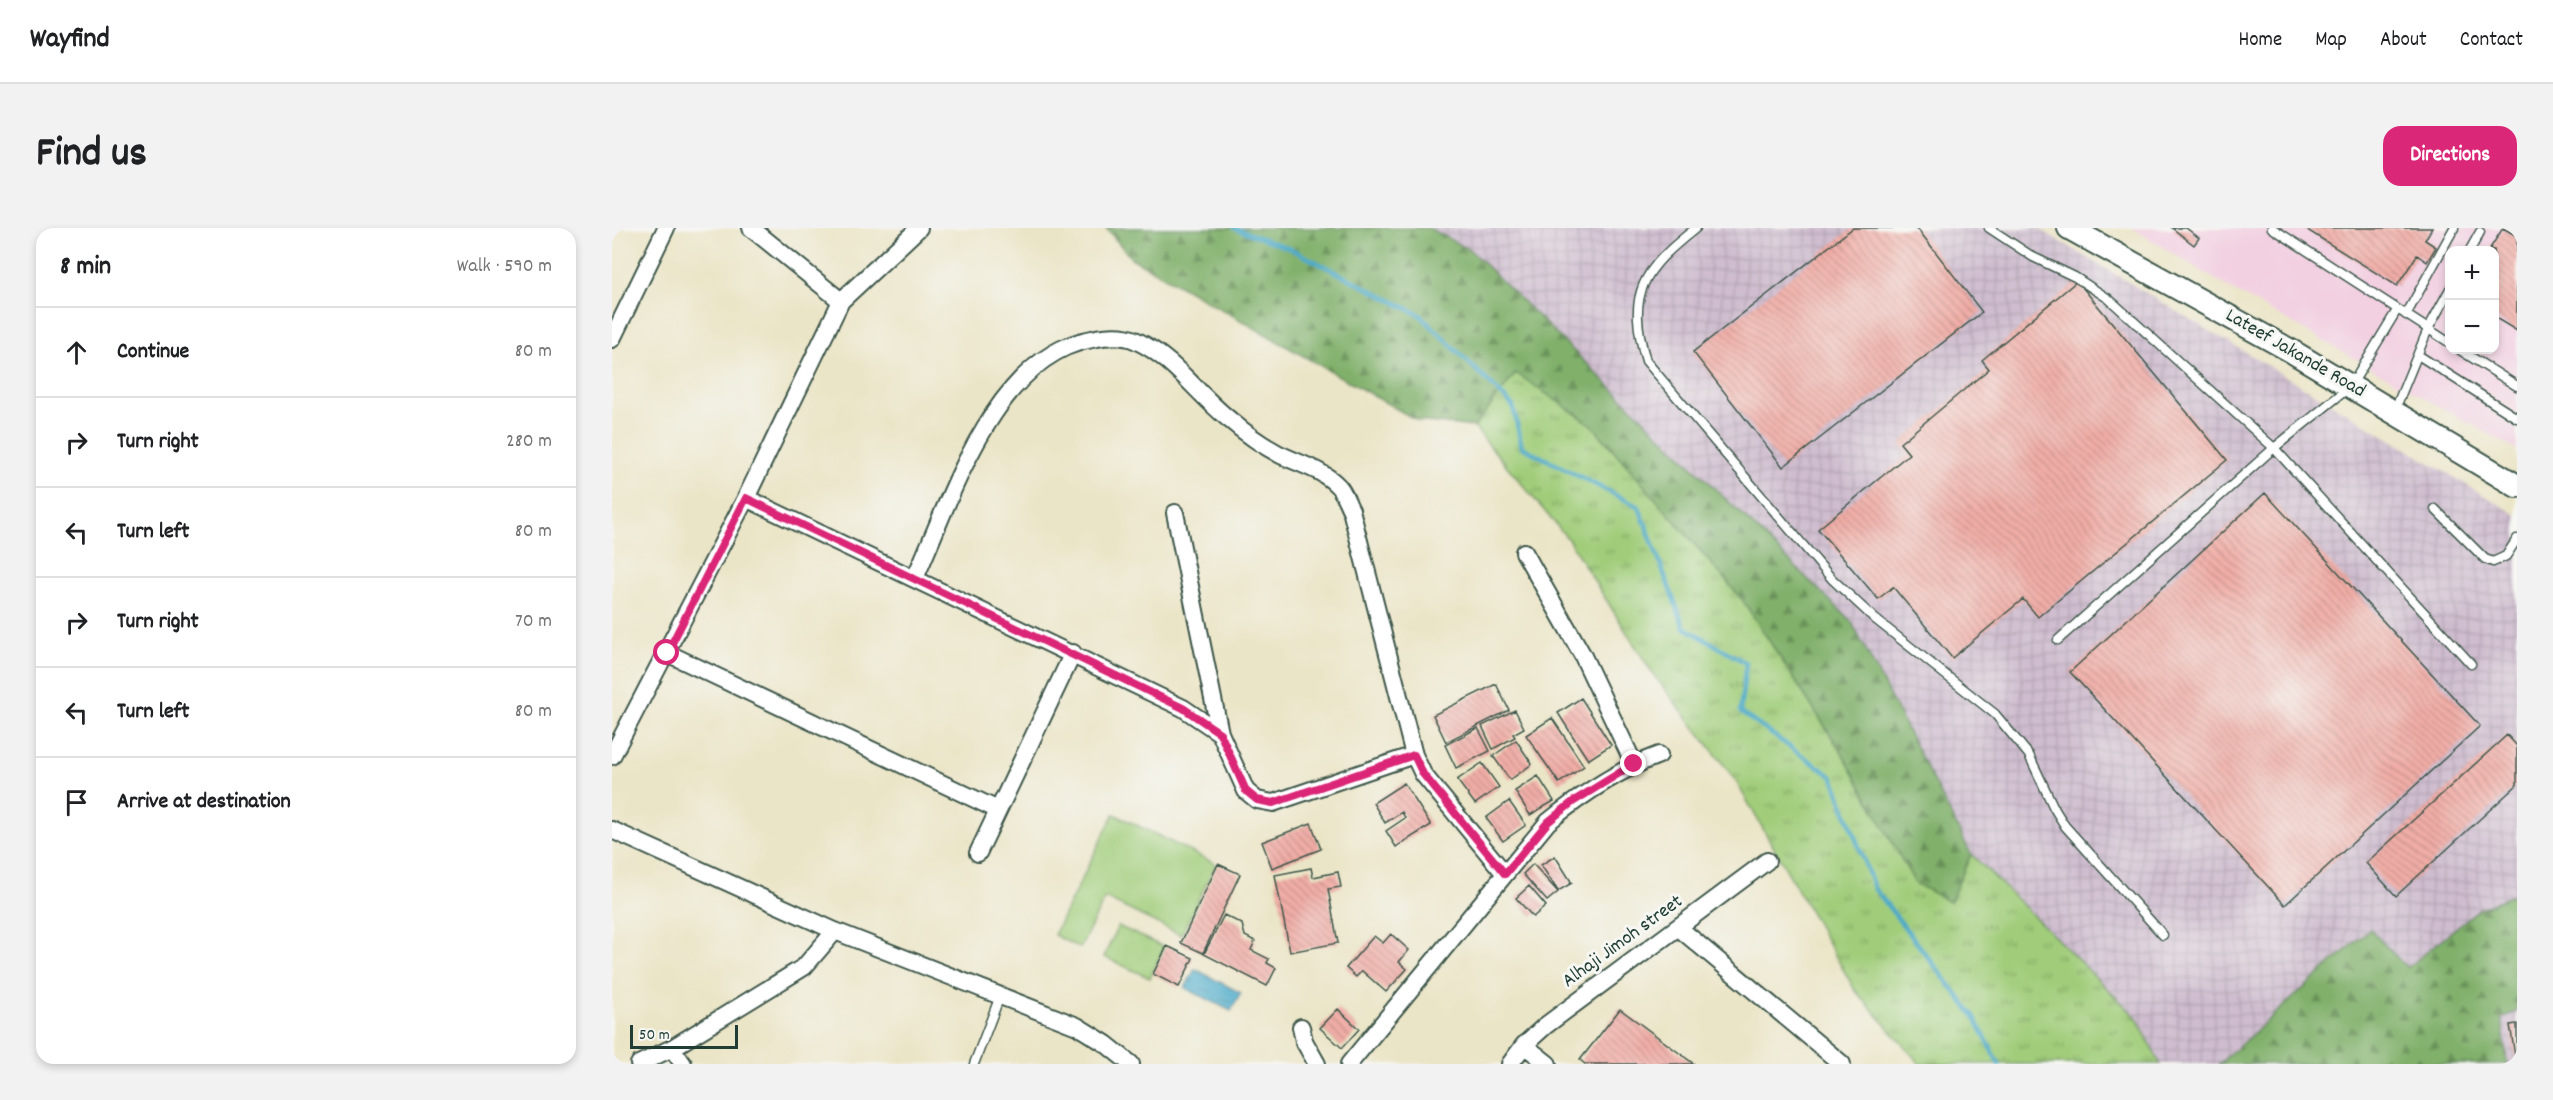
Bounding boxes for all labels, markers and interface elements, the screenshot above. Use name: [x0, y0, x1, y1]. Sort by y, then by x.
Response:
text: Wayfind: [30, 21, 110, 61]
text: Home: [2238, 26, 2282, 56]
text: Map: [2315, 26, 2347, 56]
text: About: [2380, 26, 2427, 56]
text: Contact: [2460, 26, 2523, 56]
text: Find us: [36, 126, 147, 186]
button: Directions: [2383, 126, 2517, 186]
map controls: [2445, 246, 2499, 354]
button: +: [2445, 246, 2499, 300]
text: 8 min: [60, 249, 111, 286]
text: Walk · 590 m: [457, 253, 552, 281]
button: −: [2445, 300, 2499, 354]
street label: Lateef Jakande Road: [2220, 302, 2370, 406]
icon: ahead: [60, 336, 93, 369]
text: Continue: [117, 337, 189, 368]
text: 80 m: [515, 338, 552, 366]
icon: right: [60, 426, 93, 459]
text: Turn right: [117, 427, 199, 458]
text: 280 m: [506, 428, 552, 456]
icon: left: [60, 516, 93, 549]
text: Turn left: [117, 517, 189, 548]
text: 80 m: [515, 518, 552, 546]
icon: right: [60, 606, 93, 639]
text: Turn right: [117, 607, 199, 638]
text: 70 m: [515, 608, 552, 636]
route start: [653, 639, 679, 665]
icon: left: [60, 696, 93, 729]
text: Turn left: [117, 697, 189, 728]
text: 80 m: [515, 698, 552, 726]
route end: [1620, 750, 1646, 776]
icon: arrive: [60, 786, 93, 819]
text: Arrive at destination: [117, 787, 291, 818]
street label: Alhaji Jimoh street: [1557, 889, 1689, 995]
scale bar: [630, 1022, 738, 1050]
text: 50 m: [639, 1024, 670, 1047]

